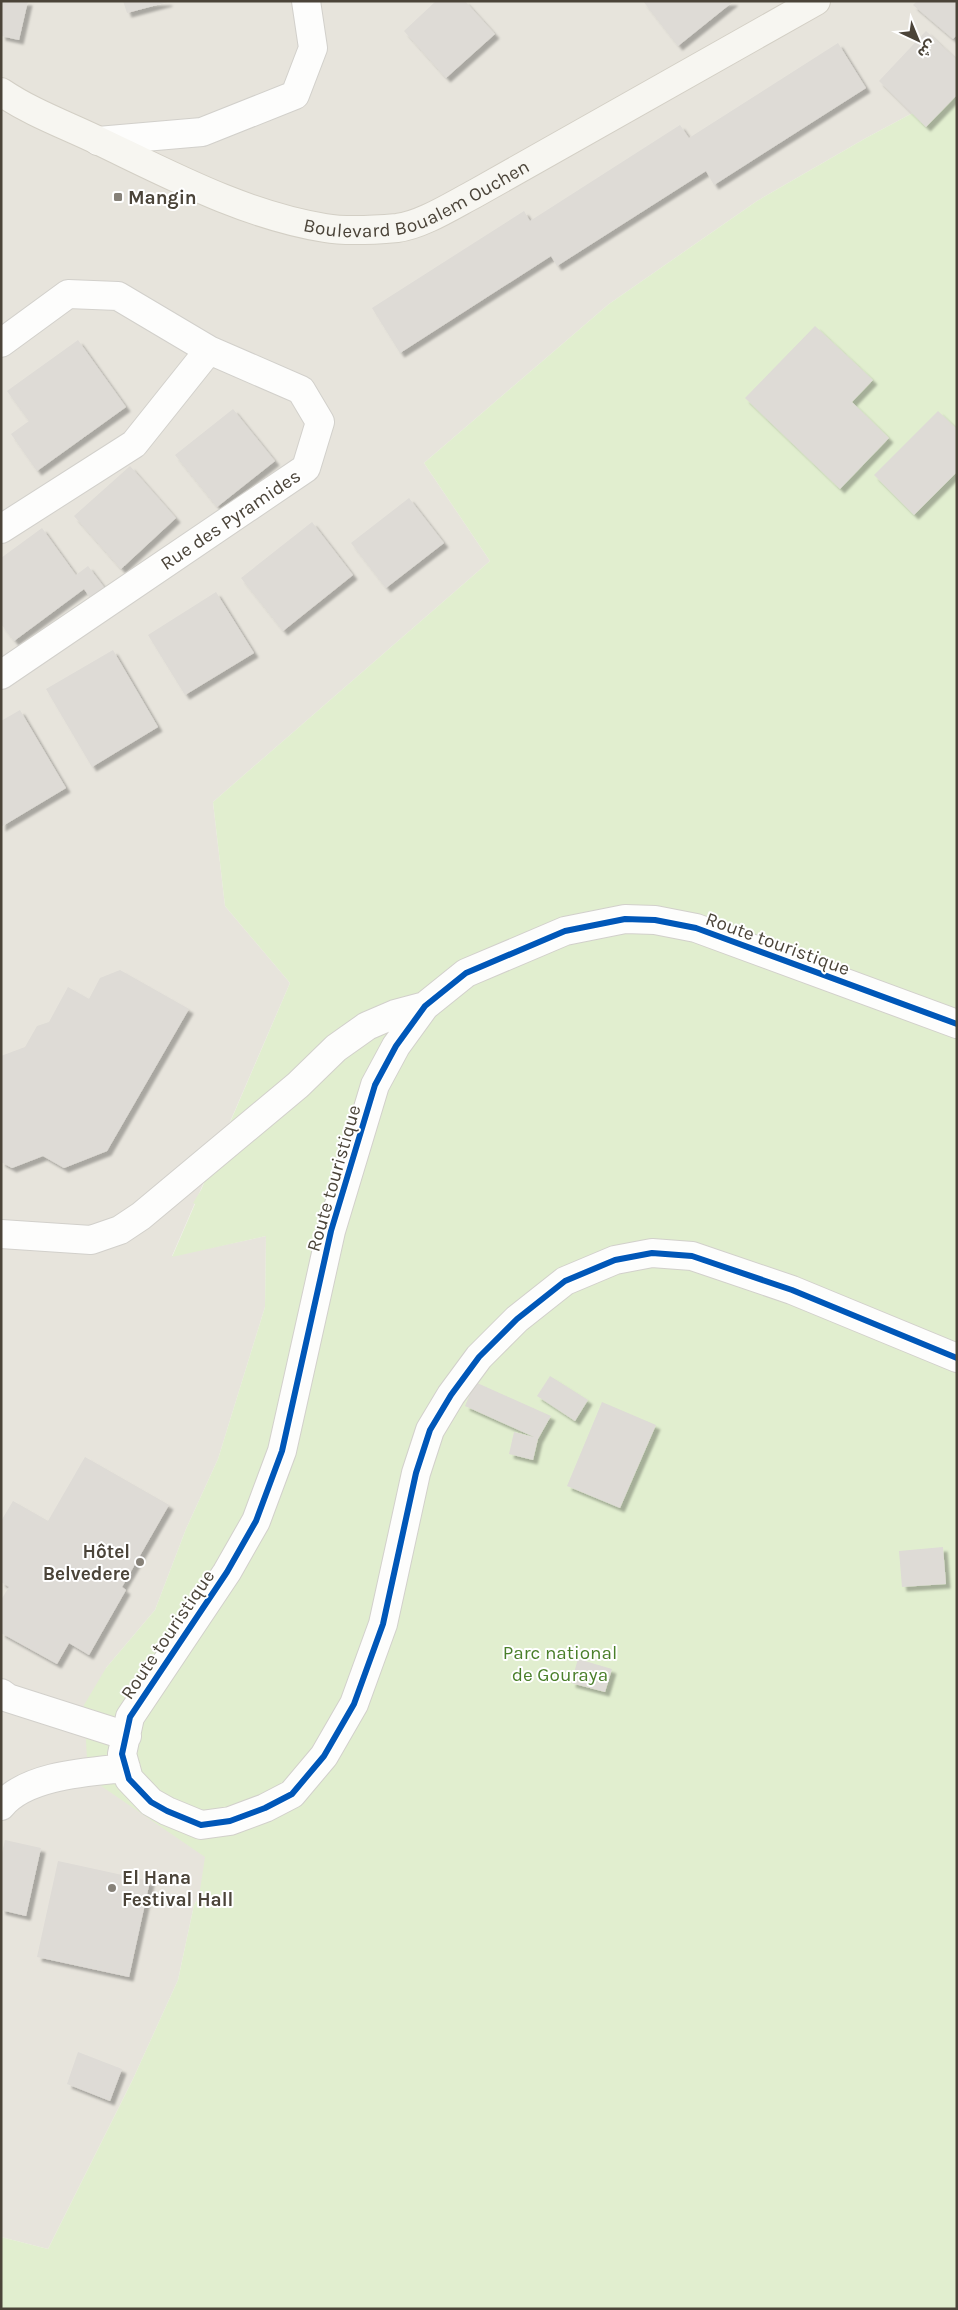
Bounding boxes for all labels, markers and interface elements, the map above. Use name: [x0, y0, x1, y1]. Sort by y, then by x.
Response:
north arrow: [893, 15, 943, 65]
text: ش: [914, 36, 939, 62]
street label: Boulevard Boualem Ouchen: [302, 155, 533, 242]
place label: Mangin: [128, 187, 197, 209]
marker: Mangin: [112, 191, 124, 203]
street label: Rue des Pyramides: [156, 465, 305, 575]
street label: Route touristique: [703, 908, 853, 980]
street label: Route touristique: [302, 1102, 365, 1254]
place label: Hôtel Belvedere: [43, 1541, 130, 1585]
marker: Hôtel Belvedere: [134, 1556, 146, 1568]
street label: Route touristique: [116, 1566, 219, 1704]
park label: Parc national de Gouraya: [503, 1642, 617, 1686]
place label: El Hana Festival Hall: [122, 1867, 233, 1911]
marker: El Hana Festival Hall: [106, 1882, 118, 1894]

